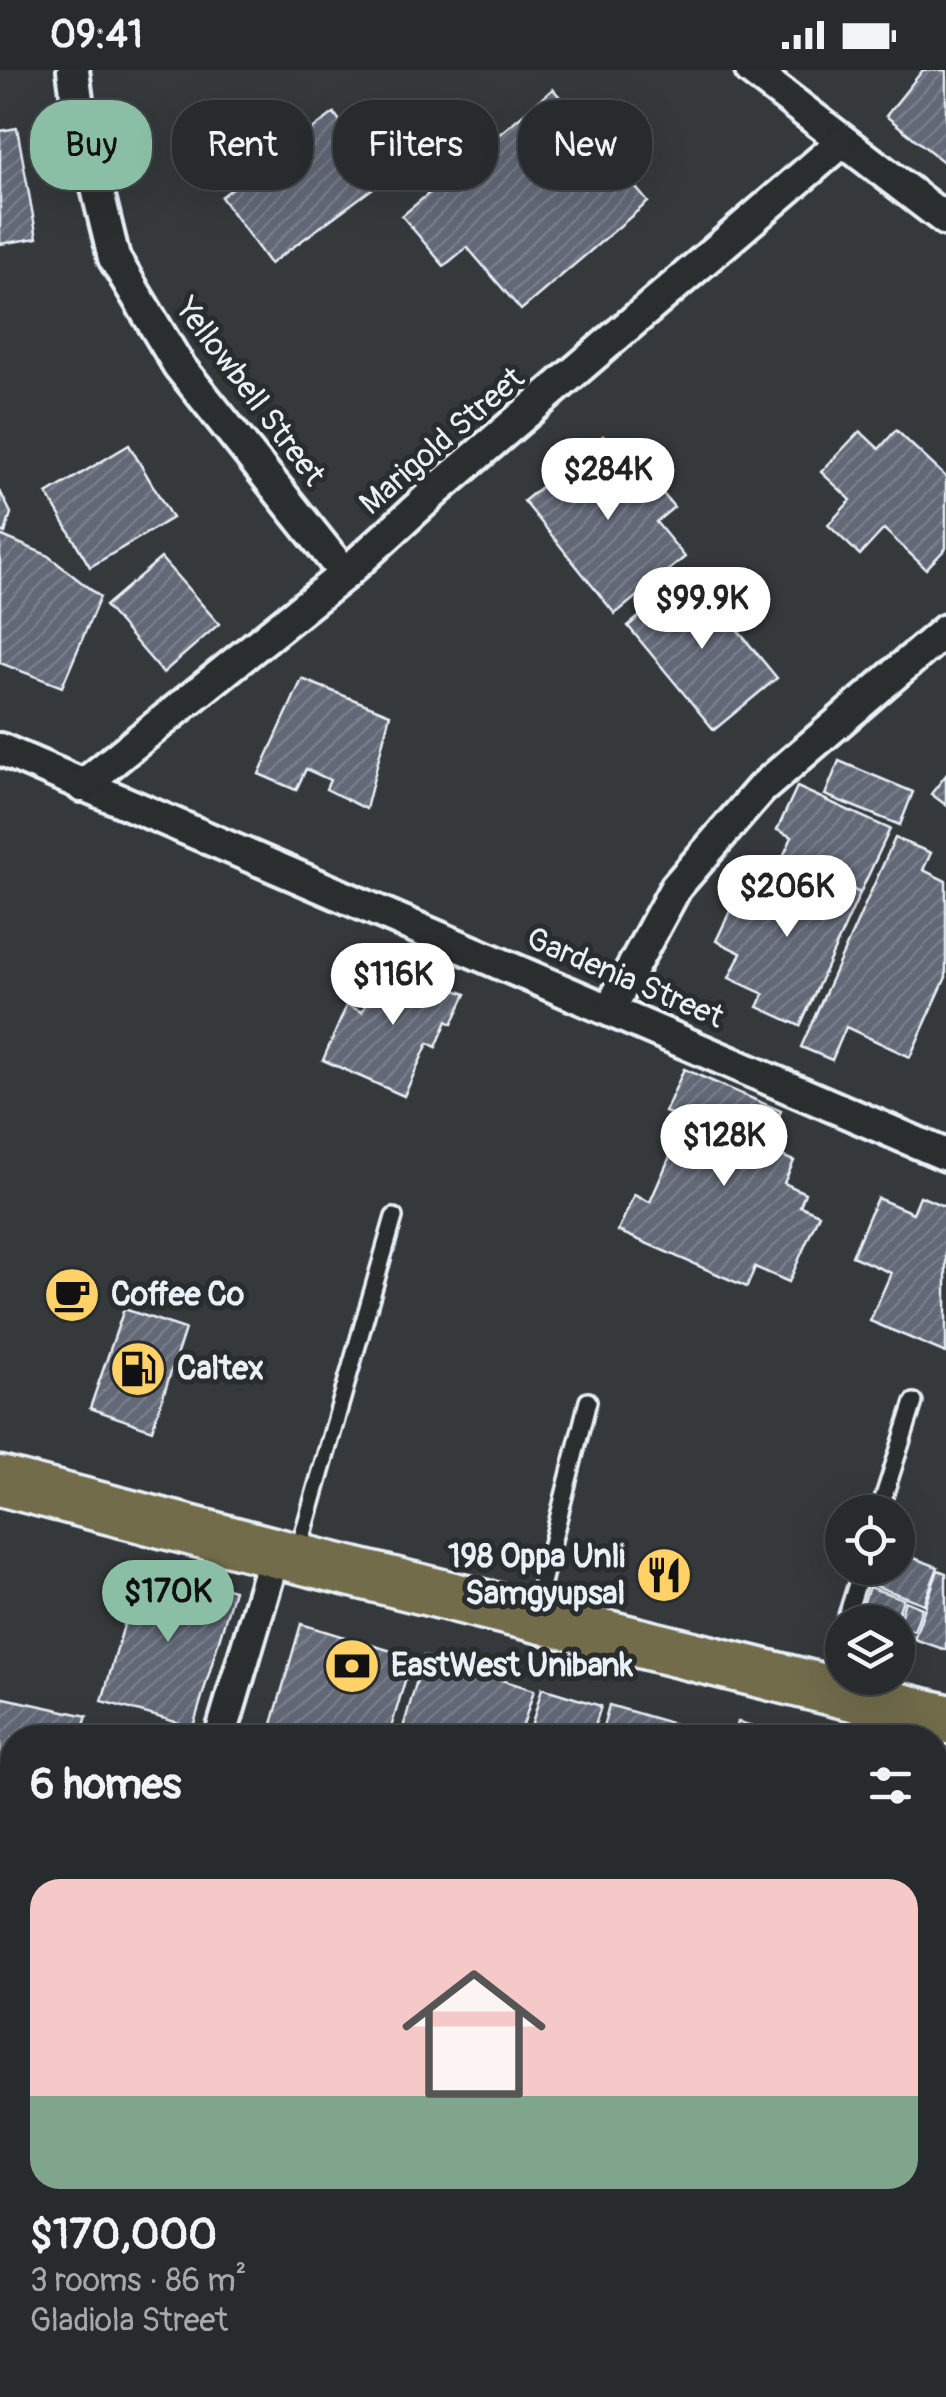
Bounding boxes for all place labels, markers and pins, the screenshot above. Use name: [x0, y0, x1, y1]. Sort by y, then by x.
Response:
pin: $284K: [538, 438, 678, 523]
pin: $99.9K: [621, 567, 783, 652]
pin: $206K: [717, 855, 857, 940]
pin: $116K: [323, 943, 463, 1028]
pin: $128K: [654, 1104, 794, 1189]
cafe icon: Coffee Co: [42, 1265, 102, 1325]
place label: Coffee Co: [111, 1275, 244, 1315]
fuel station icon: Caltex: [108, 1339, 168, 1399]
place label: Caltex: [177, 1349, 264, 1389]
place label: 198 Oppa Unli Samgyupsal: [448, 1537, 625, 1614]
restaurant icon: 198 Oppa Unli Samgyupsal: [634, 1545, 694, 1605]
pin: $170K: [98, 1560, 238, 1645]
bank icon: EastWest Unibank: [322, 1636, 382, 1696]
place label: EastWest Unibank: [391, 1646, 634, 1686]

